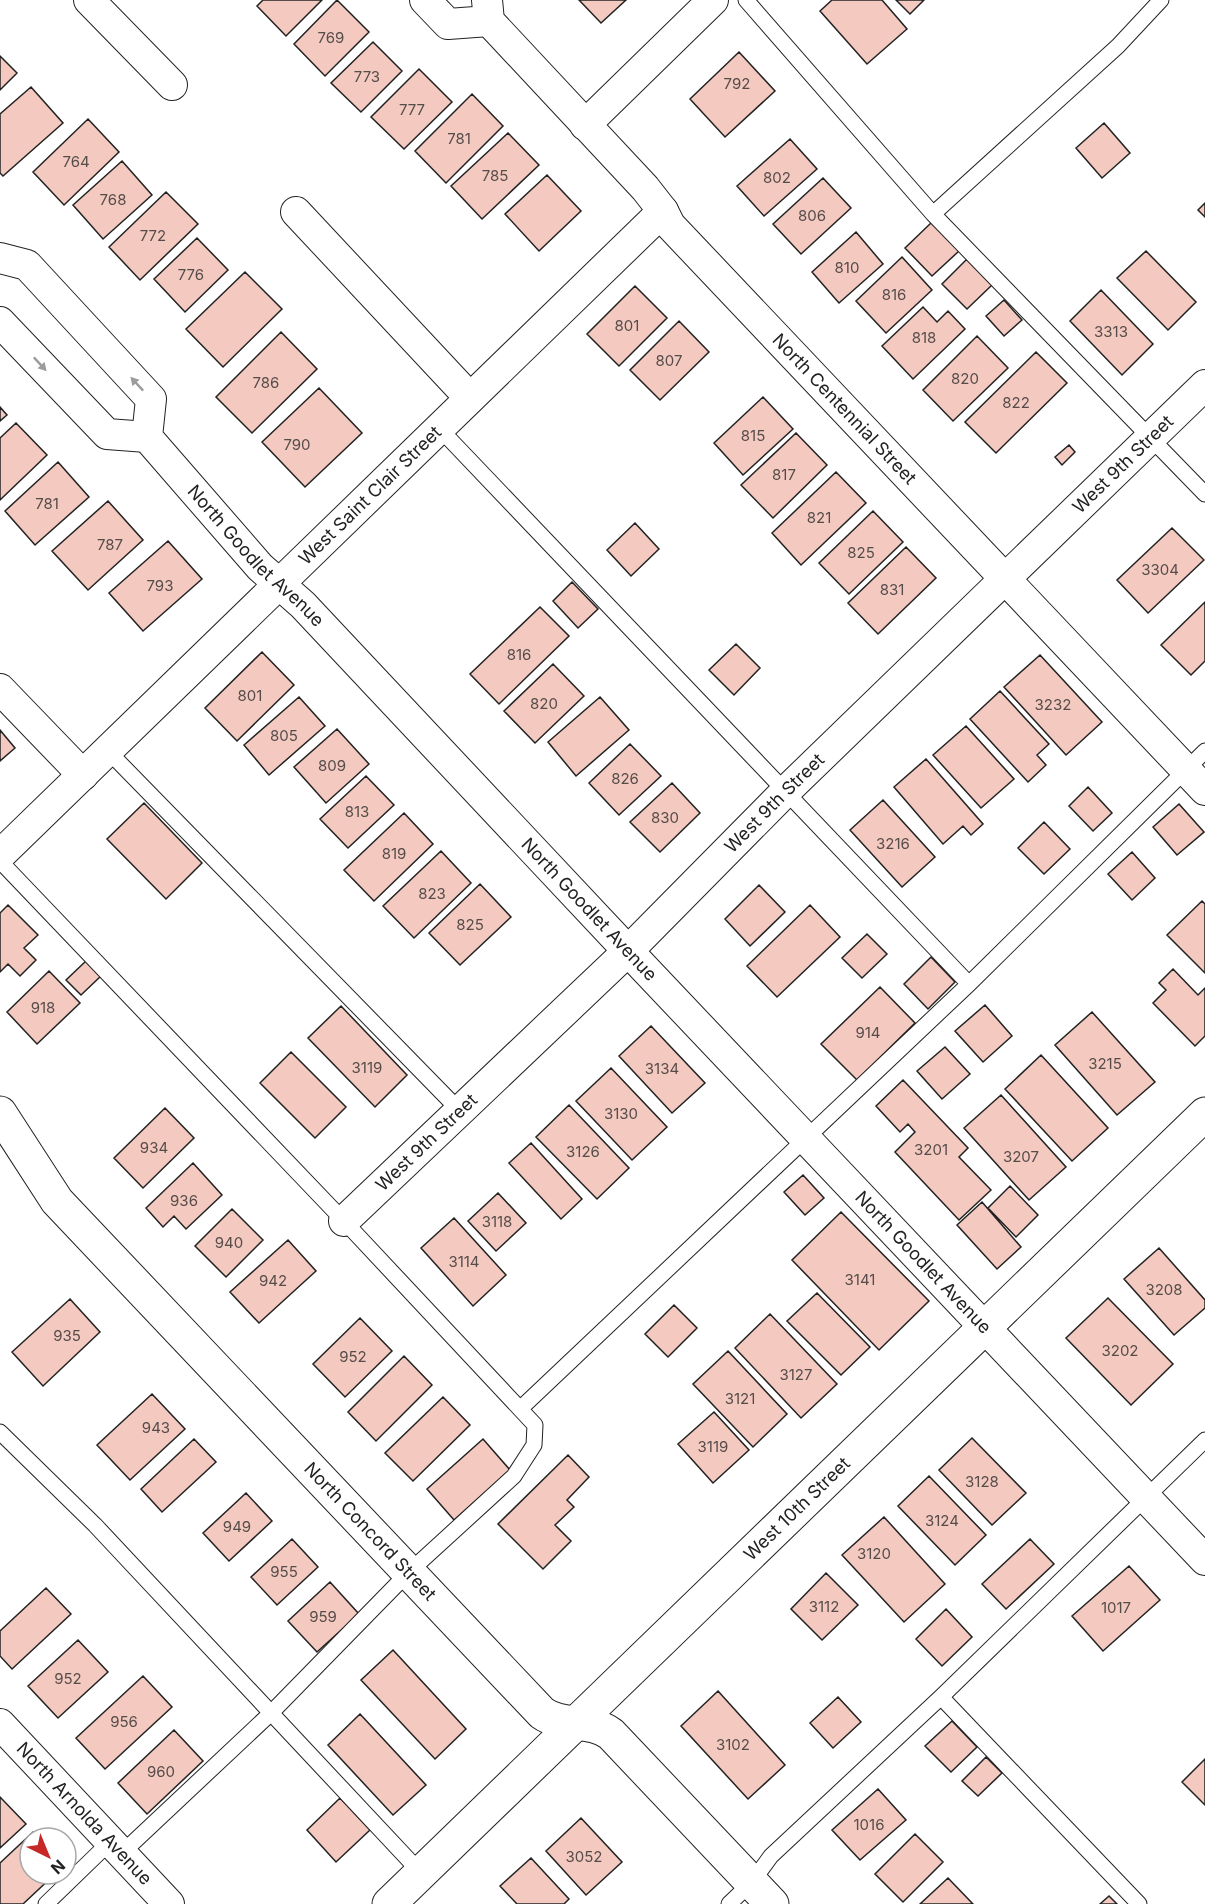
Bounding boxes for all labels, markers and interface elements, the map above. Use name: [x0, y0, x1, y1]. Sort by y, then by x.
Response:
house number: 769: [318, 28, 344, 47]
house number: 773: [354, 67, 380, 86]
house number: 792: [724, 74, 750, 93]
house number: 777: [399, 100, 425, 119]
house number: 781: [447, 129, 471, 148]
house number: 764: [62, 152, 90, 171]
house number: 785: [482, 166, 508, 185]
house number: 802: [763, 168, 791, 187]
house number: 768: [100, 190, 126, 209]
house number: 806: [798, 206, 826, 225]
house number: 772: [140, 226, 166, 245]
house number: 810: [835, 258, 859, 277]
house number: 776: [178, 265, 204, 284]
house number: 816: [882, 285, 906, 304]
house number: 801: [615, 316, 639, 335]
house number: 3313: [1094, 322, 1128, 341]
house number: 818: [912, 328, 936, 347]
street label: North Centennial Street: [768, 329, 921, 488]
house number: 807: [656, 351, 682, 370]
one-way arrow: [33, 356, 46, 371]
house number: 820: [951, 369, 979, 388]
house number: 786: [253, 373, 279, 392]
one-way arrow: [131, 377, 144, 392]
house number: 822: [1002, 393, 1030, 412]
street label: West 9th Street: [1068, 411, 1177, 517]
street label: West Saint Clair Street: [294, 421, 445, 569]
house number: 815: [741, 426, 765, 445]
house number: 790: [283, 435, 311, 454]
house number: 817: [772, 465, 796, 484]
street label: North Goodlet Avenue: [184, 481, 329, 631]
house number: 781: [35, 494, 59, 513]
house number: 821: [807, 508, 831, 527]
house number: 787: [97, 535, 123, 554]
house number: 825: [847, 543, 875, 562]
house number: 3304: [1141, 560, 1179, 579]
house number: 793: [147, 576, 173, 595]
house number: 831: [880, 580, 904, 599]
house number: 816: [507, 645, 531, 664]
house number: 801: [238, 686, 262, 705]
house number: 820: [530, 694, 558, 713]
house number: 3232: [1035, 695, 1071, 714]
house number: 805: [270, 726, 298, 745]
street label: West 9th Street: [720, 749, 828, 857]
house number: 809: [318, 756, 346, 775]
house number: 826: [611, 769, 639, 788]
house number: 813: [345, 802, 369, 821]
house number: 830: [651, 808, 679, 827]
street label: North Goodlet Avenue: [517, 833, 661, 985]
house number: 3216: [876, 834, 910, 853]
house number: 819: [382, 844, 406, 863]
house number: 823: [418, 884, 446, 903]
house number: 825: [456, 915, 484, 934]
house number: 918: [31, 998, 55, 1017]
house number: 914: [855, 1023, 881, 1042]
house number: 3215: [1088, 1054, 1122, 1073]
house number: 3119: [352, 1058, 382, 1077]
house number: 3134: [645, 1059, 679, 1078]
street label: West 9th Street: [371, 1089, 481, 1195]
house number: 3130: [604, 1104, 638, 1123]
house number: 934: [140, 1138, 168, 1157]
house number: 3201: [914, 1140, 948, 1159]
house number: 3126: [566, 1142, 600, 1161]
house number: 3207: [1003, 1147, 1039, 1166]
street label: North Goodlet Avenue: [851, 1187, 996, 1338]
house number: 936: [170, 1191, 198, 1210]
house number: 3118: [482, 1212, 512, 1231]
house number: 940: [215, 1233, 243, 1252]
house number: 3114: [448, 1252, 480, 1271]
house number: 3141: [845, 1270, 875, 1289]
house number: 942: [259, 1271, 287, 1290]
house number: 3208: [1145, 1280, 1183, 1299]
house number: 935: [53, 1326, 81, 1345]
house number: 3202: [1101, 1341, 1139, 1360]
house number: 952: [339, 1347, 367, 1366]
house number: 3127: [779, 1365, 813, 1384]
house number: 3121: [725, 1389, 755, 1408]
house number: 943: [142, 1418, 170, 1437]
house number: 3119: [698, 1437, 728, 1456]
street label: West 10th Street: [739, 1453, 854, 1565]
street label: North Concord Street: [300, 1458, 441, 1605]
house number: 3128: [965, 1472, 999, 1491]
house number: 3124: [925, 1511, 959, 1530]
house number: 949: [223, 1517, 251, 1536]
house number: 3120: [857, 1544, 891, 1563]
house number: 955: [270, 1562, 298, 1581]
house number: 3112: [809, 1597, 839, 1616]
house number: 1017: [1101, 1598, 1131, 1617]
house number: 959: [309, 1607, 337, 1626]
house number: 952: [54, 1669, 82, 1688]
house number: 956: [110, 1712, 138, 1731]
house number: 3102: [716, 1735, 750, 1754]
street label: North Arnolda Avenue: [13, 1738, 157, 1890]
house number: 960: [147, 1762, 175, 1781]
house number: 1016: [854, 1815, 884, 1834]
north arrow: [18, 1826, 78, 1886]
house number: 3052: [566, 1847, 603, 1866]

